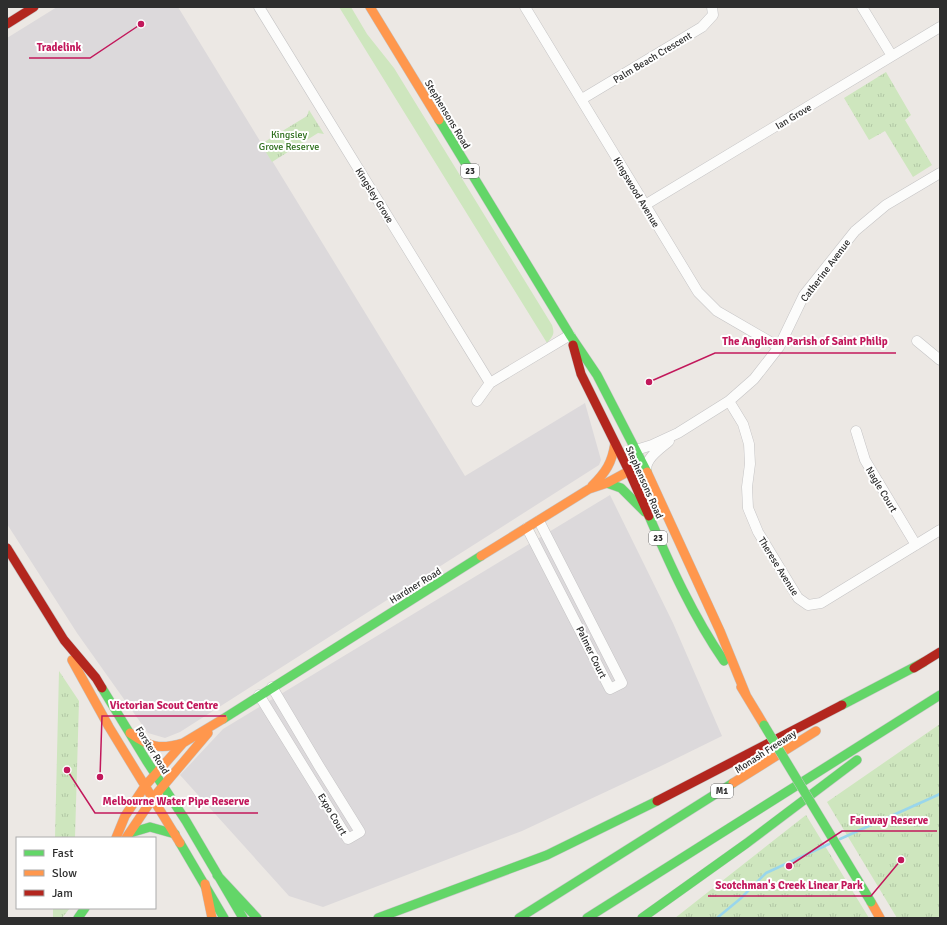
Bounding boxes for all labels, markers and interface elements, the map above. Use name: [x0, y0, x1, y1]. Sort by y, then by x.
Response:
street label: Palm Beach Crescent: [611, 29, 694, 86]
callout: Tradelink: [29, 35, 90, 58]
text: Tradelink: [37, 41, 82, 54]
street label: Stephensons Road: [422, 78, 472, 151]
street label: Ian Grove: [773, 101, 814, 132]
park label: Kingsley Grove Reserve: [259, 129, 319, 153]
street label: Kingswood Avenue: [610, 155, 662, 230]
road number: 23: [461, 164, 479, 178]
street label: Kingsley Grove: [352, 166, 396, 225]
street label: Catherine Avenue: [798, 237, 853, 304]
callout: The Anglican Parish of Saint Philip: [715, 330, 896, 353]
text: The Anglican Parish of Saint Philip: [722, 335, 888, 348]
street label: Stephensons Road: [623, 444, 665, 521]
street label: Nagle Court: [863, 464, 900, 515]
road number: 23: [649, 531, 667, 545]
street label: Therese Avenue: [755, 535, 801, 598]
street label: Hardner Road: [388, 565, 443, 606]
street label: Palmer Court: [573, 624, 609, 681]
callout: Victorian Scout Centre: [102, 693, 226, 716]
text: Victorian Scout Centre: [110, 699, 219, 712]
street label: Forster Road: [133, 724, 172, 777]
street label: Monash Freeway: [733, 727, 799, 776]
road number: M1: [711, 784, 733, 798]
callout: Melbourne Water Pipe Reserve: [95, 790, 258, 813]
street label: Expo Court: [315, 791, 350, 838]
text: Melbourne Water Pipe Reserve: [103, 795, 250, 808]
callout: Fairway Reserve: [842, 808, 937, 831]
text: Fairway Reserve: [850, 814, 929, 827]
legend: [16, 837, 156, 909]
text: Fast: [52, 846, 73, 861]
text: Slow: [52, 866, 77, 881]
callout: Scotchman's Creek Linear Park: [708, 873, 871, 896]
text: Scotchman's Creek Linear Park: [715, 879, 863, 892]
text: Jam: [52, 886, 73, 901]

